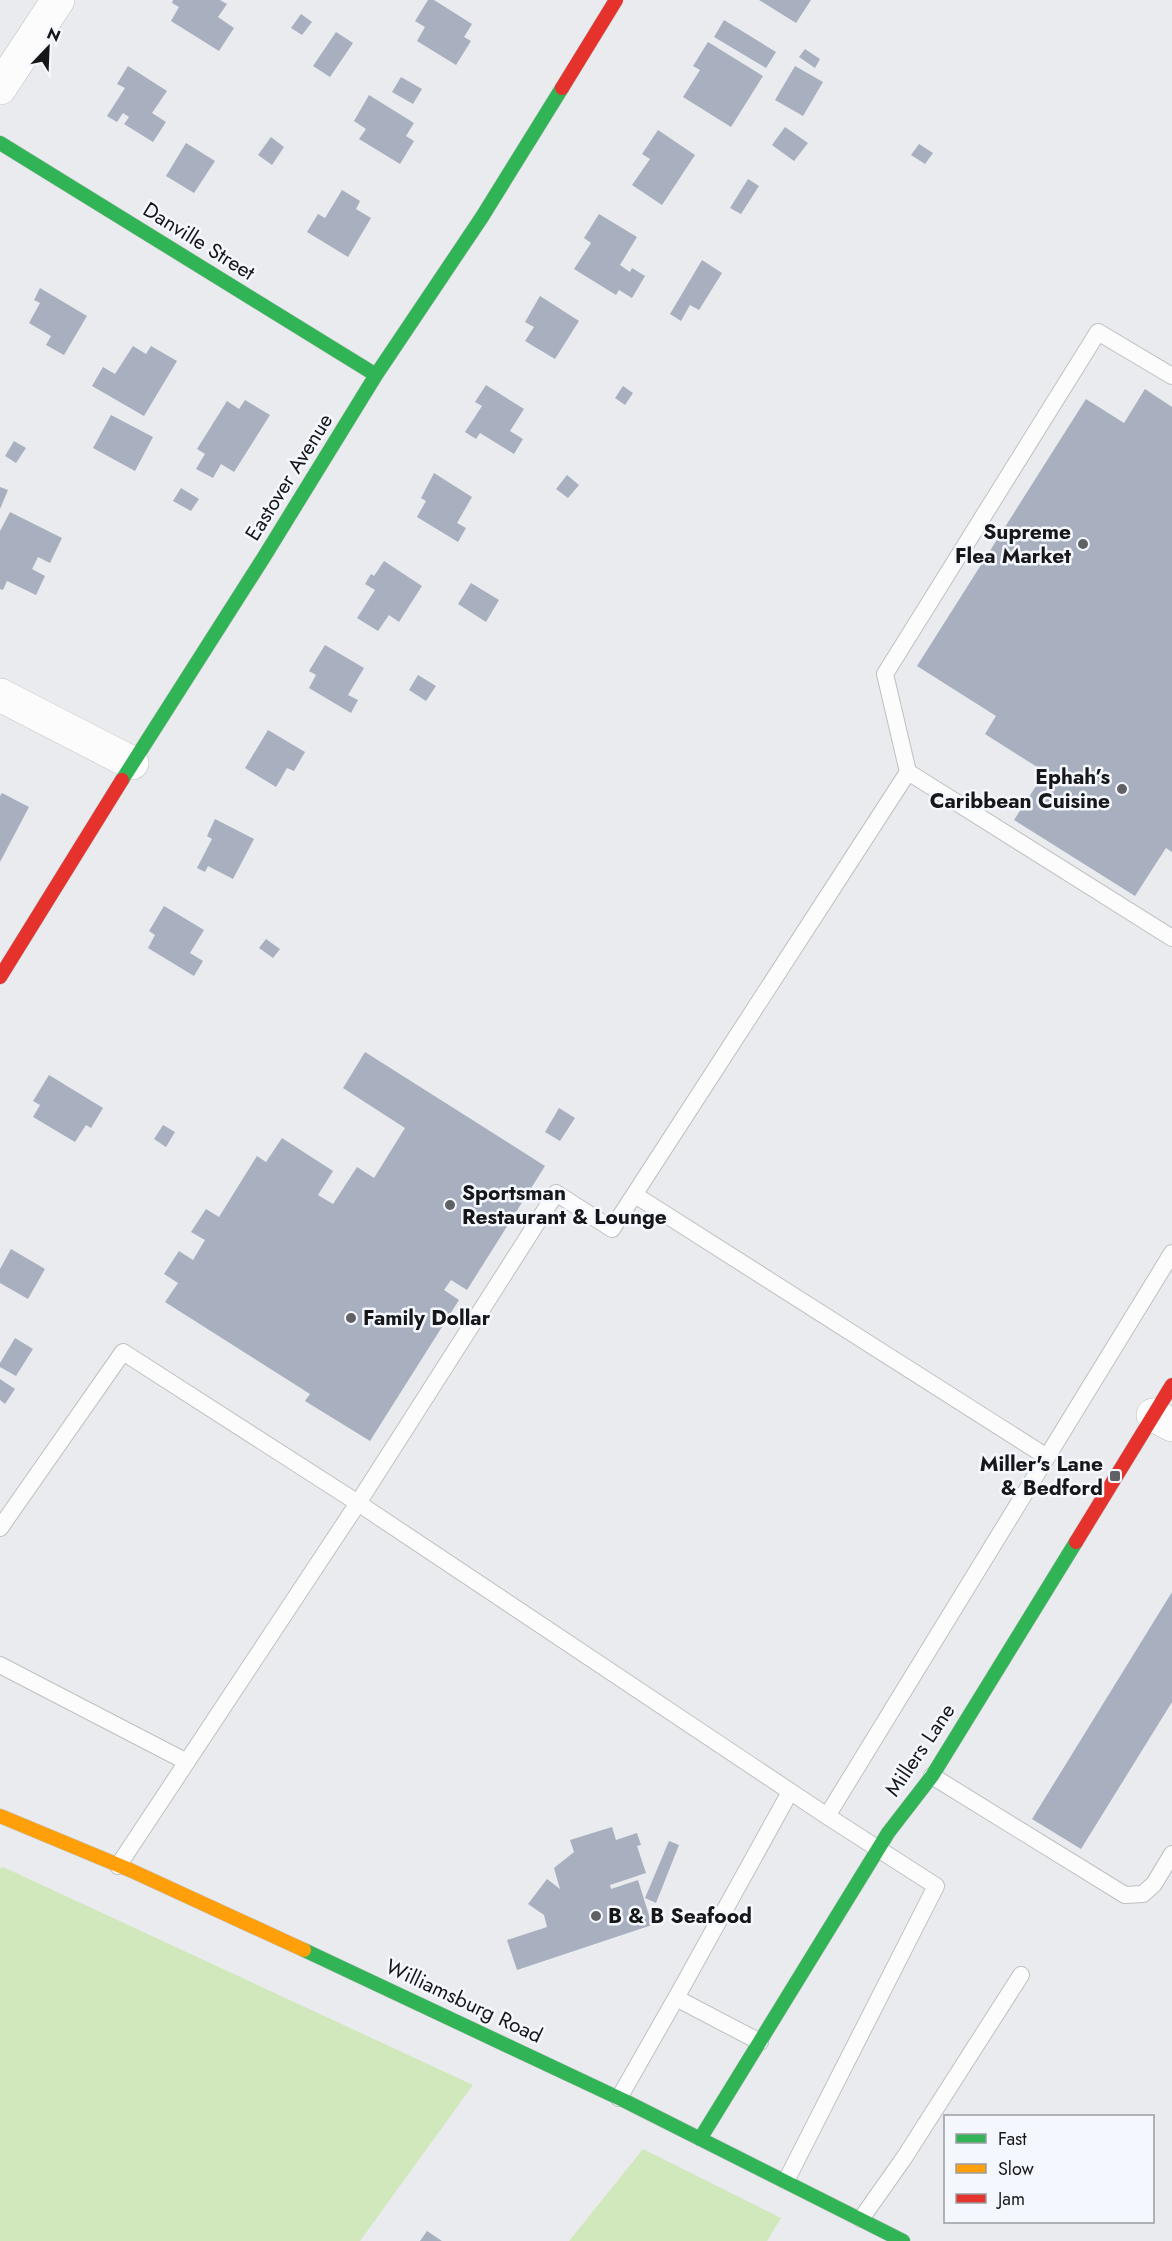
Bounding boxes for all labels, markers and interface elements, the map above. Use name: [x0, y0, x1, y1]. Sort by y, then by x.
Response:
north arrow: [18, 18, 78, 78]
text: N: [43, 22, 64, 48]
street label: Danville Street: [137, 195, 261, 287]
street label: Eastover Avenue: [238, 407, 340, 546]
place label: Supreme Flea Market: [955, 517, 1071, 571]
marker: Supreme Flea Market: [1076, 537, 1090, 551]
place label: Ephah’s Caribbean Cuisine: [930, 762, 1110, 816]
marker: Ephah’s Caribbean Cuisine: [1115, 782, 1129, 796]
place label: Sportsman Restaurant & Lounge: [462, 1178, 667, 1232]
marker: Sportsman Restaurant & Lounge: [443, 1198, 457, 1212]
place label: Family Dollar: [363, 1303, 491, 1333]
marker: Family Dollar: [344, 1311, 358, 1325]
place label: Miller's Lane & Bedford: [980, 1449, 1103, 1503]
marker: Miller's Lane & Bedford: [1108, 1469, 1122, 1483]
street label: Millers Lane: [878, 1697, 962, 1802]
place label: B & B Seafood: [608, 1901, 752, 1931]
marker: B & B Seafood: [589, 1909, 603, 1923]
street label: Williamsburg Road: [381, 1952, 547, 2050]
legend: [944, 2115, 1154, 2223]
text: Fast: [998, 2126, 1027, 2152]
text: Slow: [998, 2156, 1035, 2182]
text: Jam: [996, 2186, 1025, 2212]

